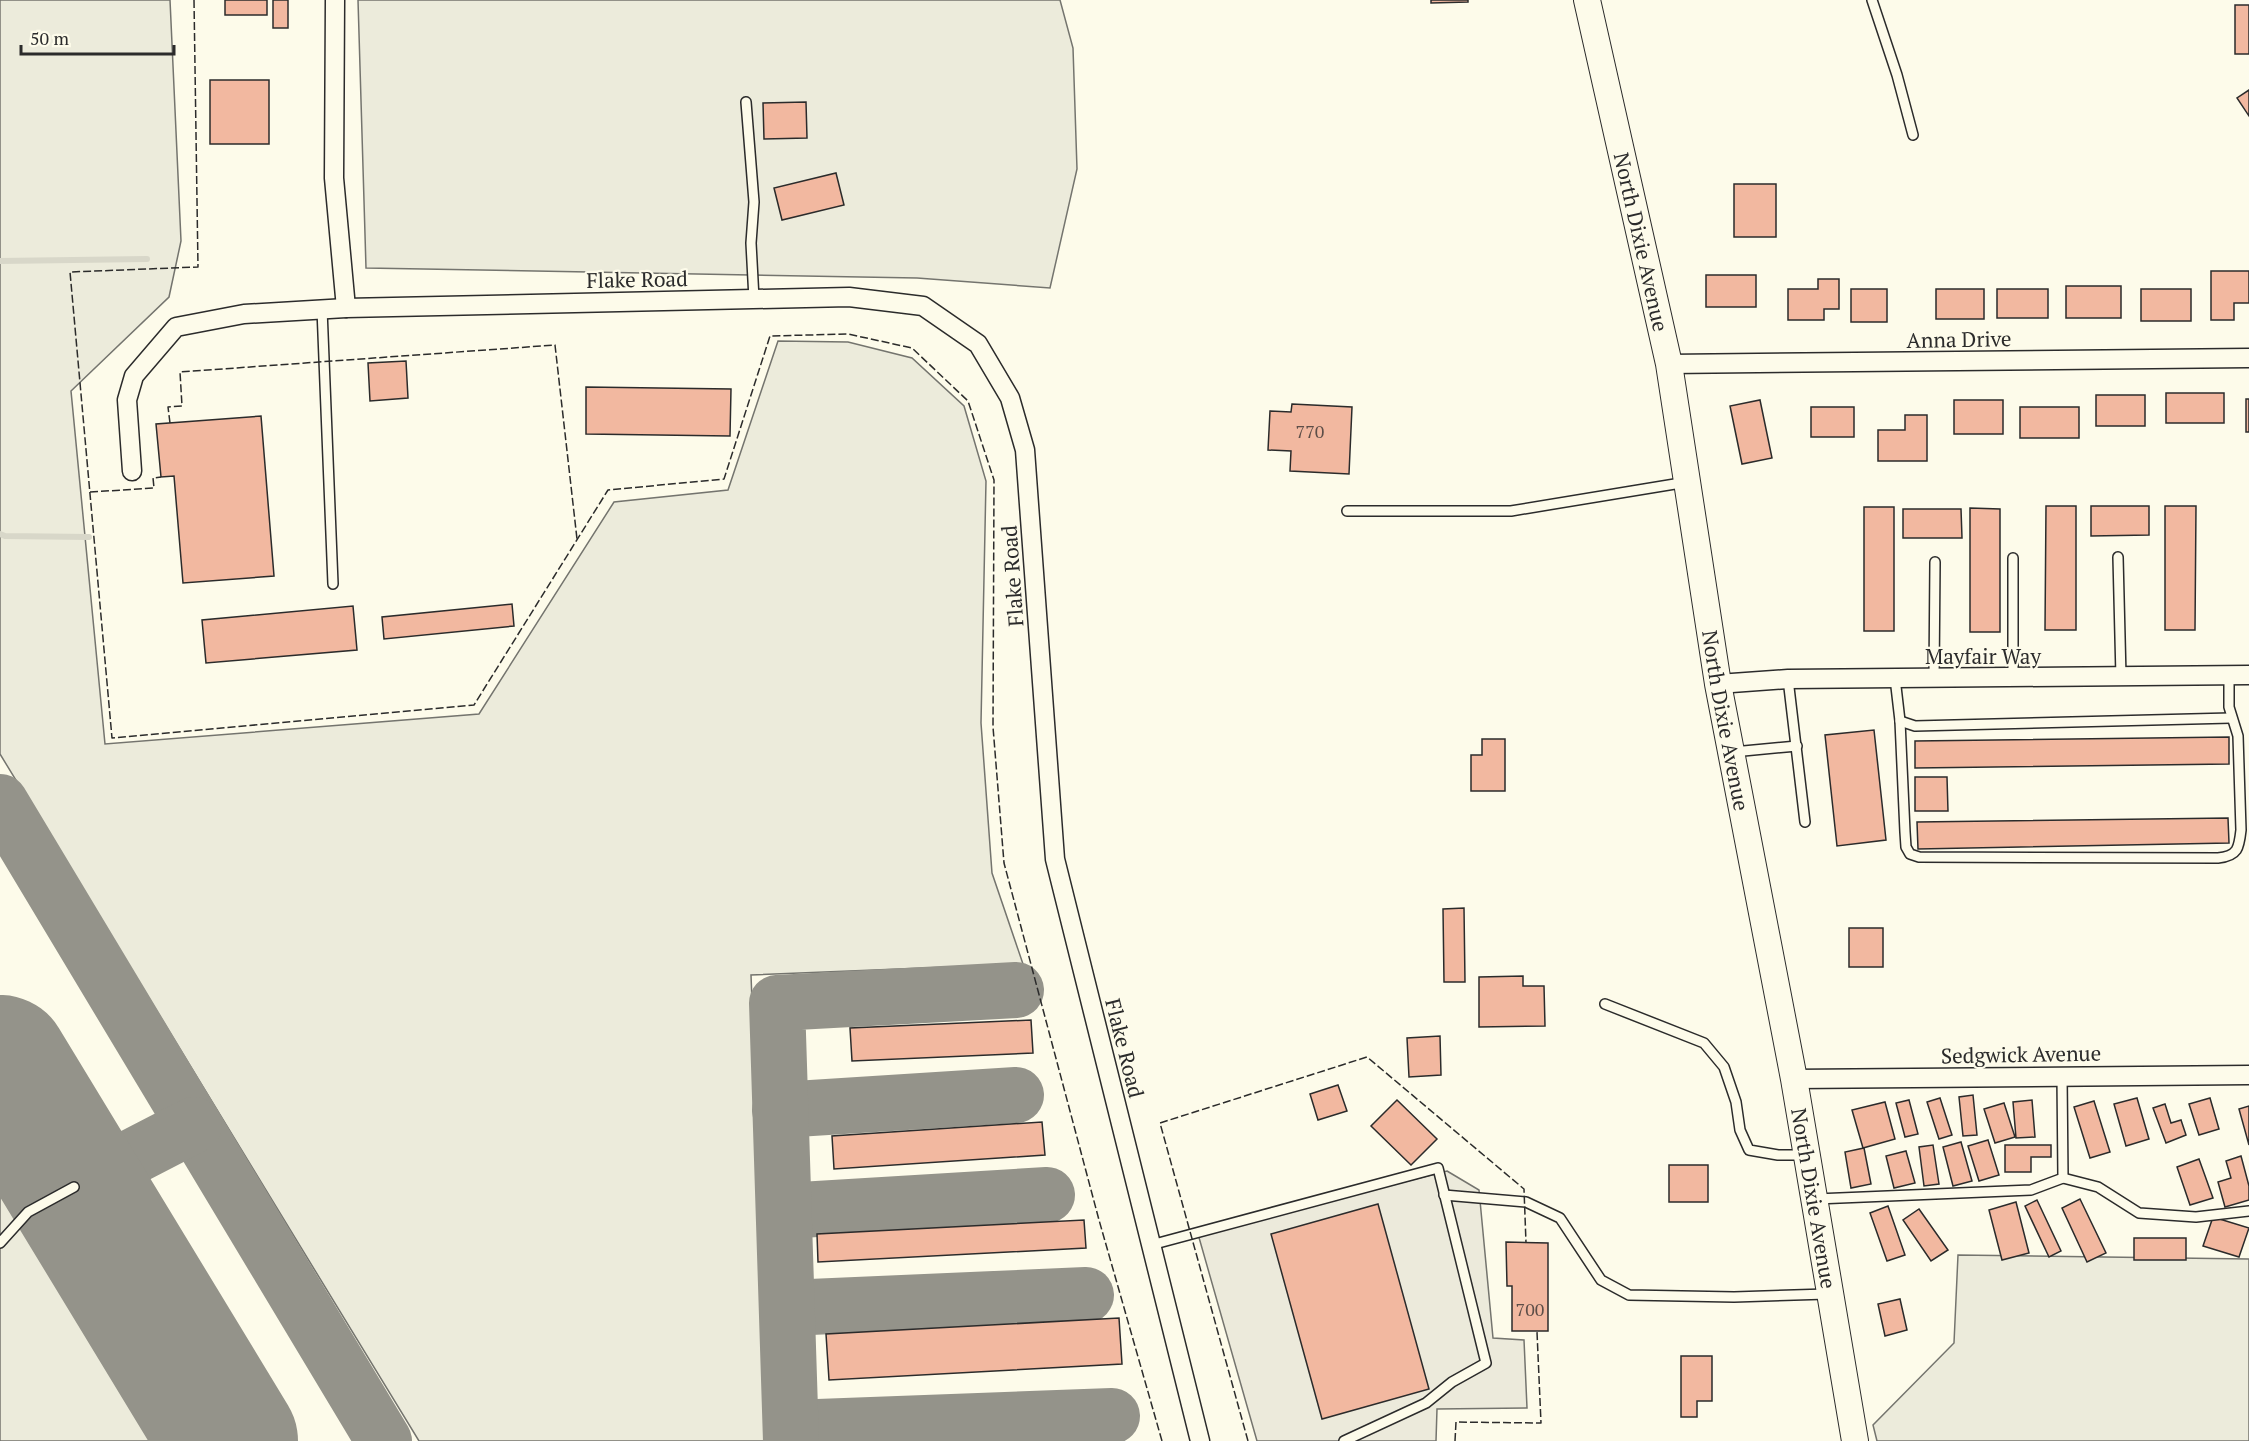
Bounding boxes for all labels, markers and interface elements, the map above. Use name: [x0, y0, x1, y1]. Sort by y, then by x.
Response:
scale bar: [21, 18, 174, 56]
text: 50 m: [30, 26, 70, 50]
street label: North Dixie Avenue: [1608, 150, 1675, 334]
street label: Flake Road: [586, 264, 688, 294]
street label: Anna Drive: [1906, 324, 2012, 354]
house number: 770: [1296, 419, 1324, 443]
street label: Flake Road: [994, 524, 1030, 628]
street label: North Dixie Avenue: [1696, 628, 1756, 813]
street label: Mayfair Way: [1925, 642, 2041, 670]
street label: Flake Road: [1099, 995, 1151, 1101]
street label: Sedgwick Avenue: [1941, 1039, 2101, 1069]
street label: North Dixie Avenue: [1785, 1106, 1843, 1291]
house number: 700: [1516, 1297, 1544, 1321]

